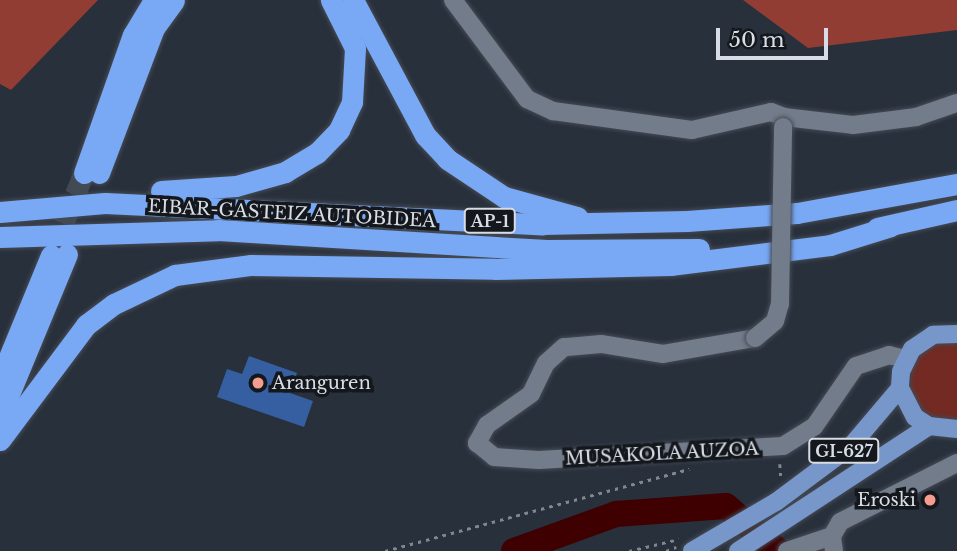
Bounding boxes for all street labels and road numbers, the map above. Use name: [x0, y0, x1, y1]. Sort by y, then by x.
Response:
street label: EIBAR-GASTEIZ AUTOBIDEA: [147, 196, 437, 232]
road number: AP-1: [464, 209, 516, 234]
street label: MUSAKOLA AUZOA: [564, 438, 760, 470]
road number: GI-627: [807, 438, 881, 464]

